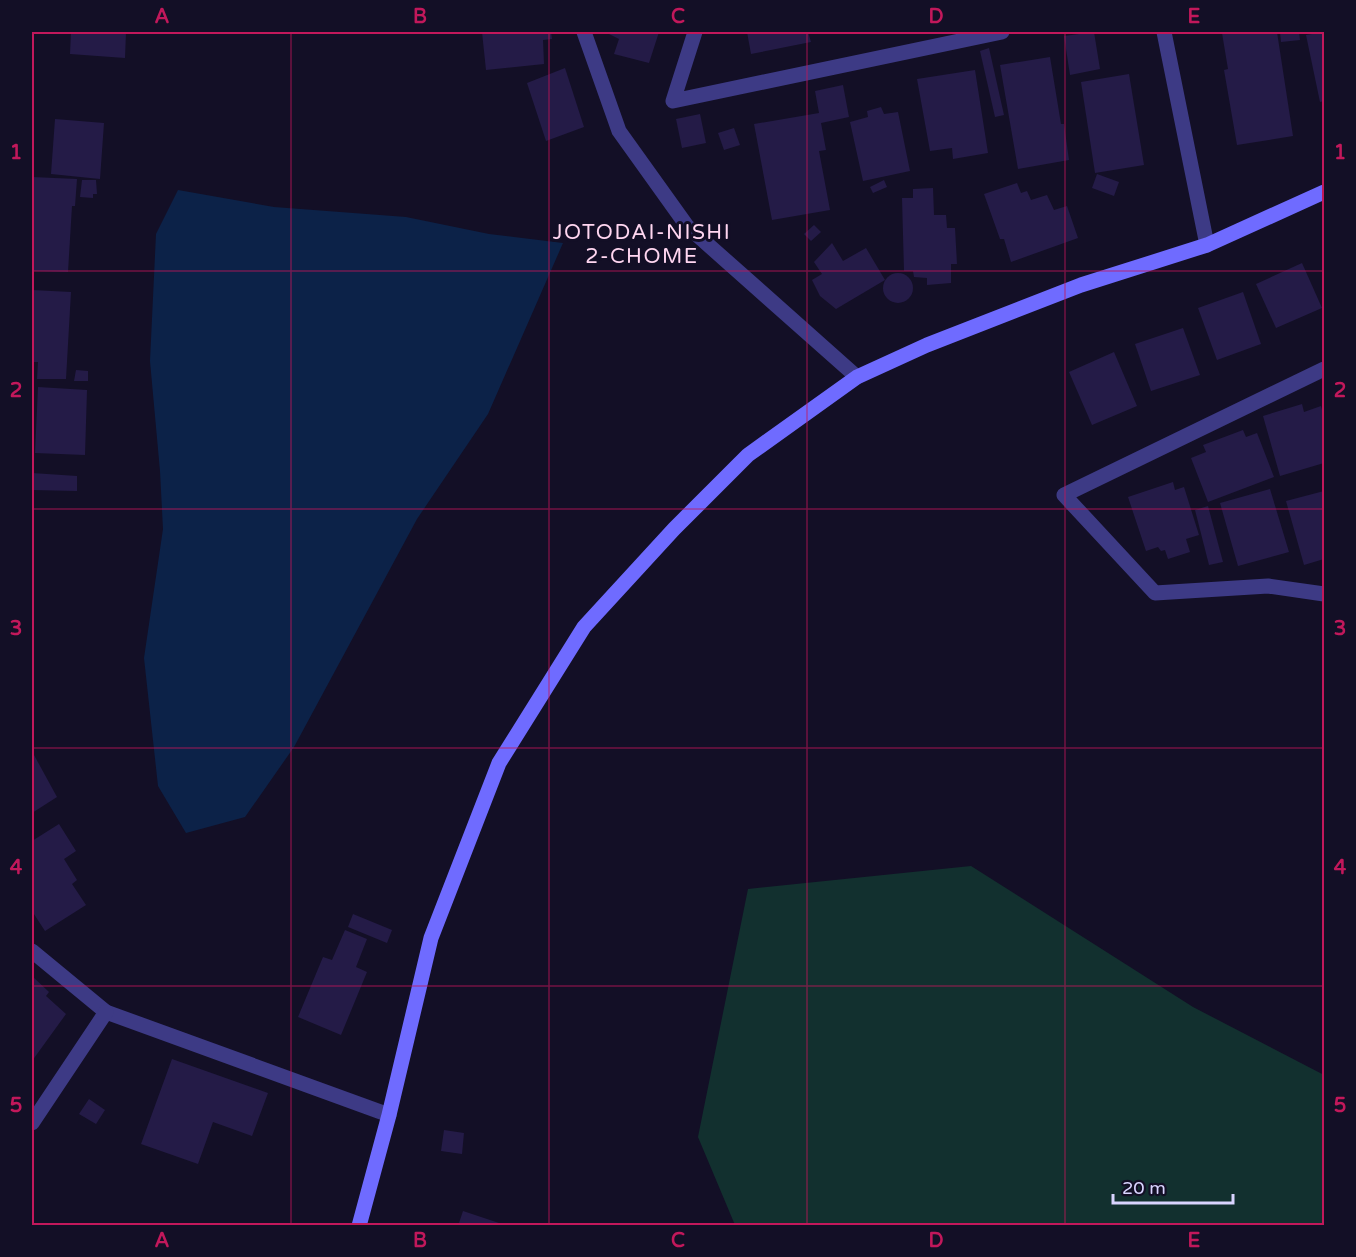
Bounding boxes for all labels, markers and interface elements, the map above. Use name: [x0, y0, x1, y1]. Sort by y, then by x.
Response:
text: A: [155, 5, 170, 29]
text: B: [413, 5, 427, 29]
text: C: [671, 5, 685, 29]
text: D: [928, 5, 944, 29]
text: E: [1188, 5, 1201, 29]
text: 1: [10, 141, 22, 165]
text: 1: [1334, 141, 1346, 165]
district label: JOTODAI-NISHI 2-CHOME: [553, 220, 731, 269]
text: 2: [10, 379, 22, 403]
text: 2: [1334, 379, 1346, 403]
text: 3: [10, 617, 22, 641]
text: 3: [1334, 617, 1346, 641]
text: 4: [10, 856, 23, 880]
text: 4: [1334, 856, 1347, 880]
text: 5: [10, 1094, 22, 1118]
text: 5: [1334, 1094, 1346, 1118]
scale bar: [1113, 1167, 1233, 1205]
text: 20 m: [1122, 1177, 1166, 1199]
text: A: [155, 1229, 170, 1253]
text: B: [413, 1229, 427, 1253]
text: C: [671, 1229, 685, 1253]
text: D: [928, 1229, 944, 1253]
text: E: [1188, 1229, 1201, 1253]

